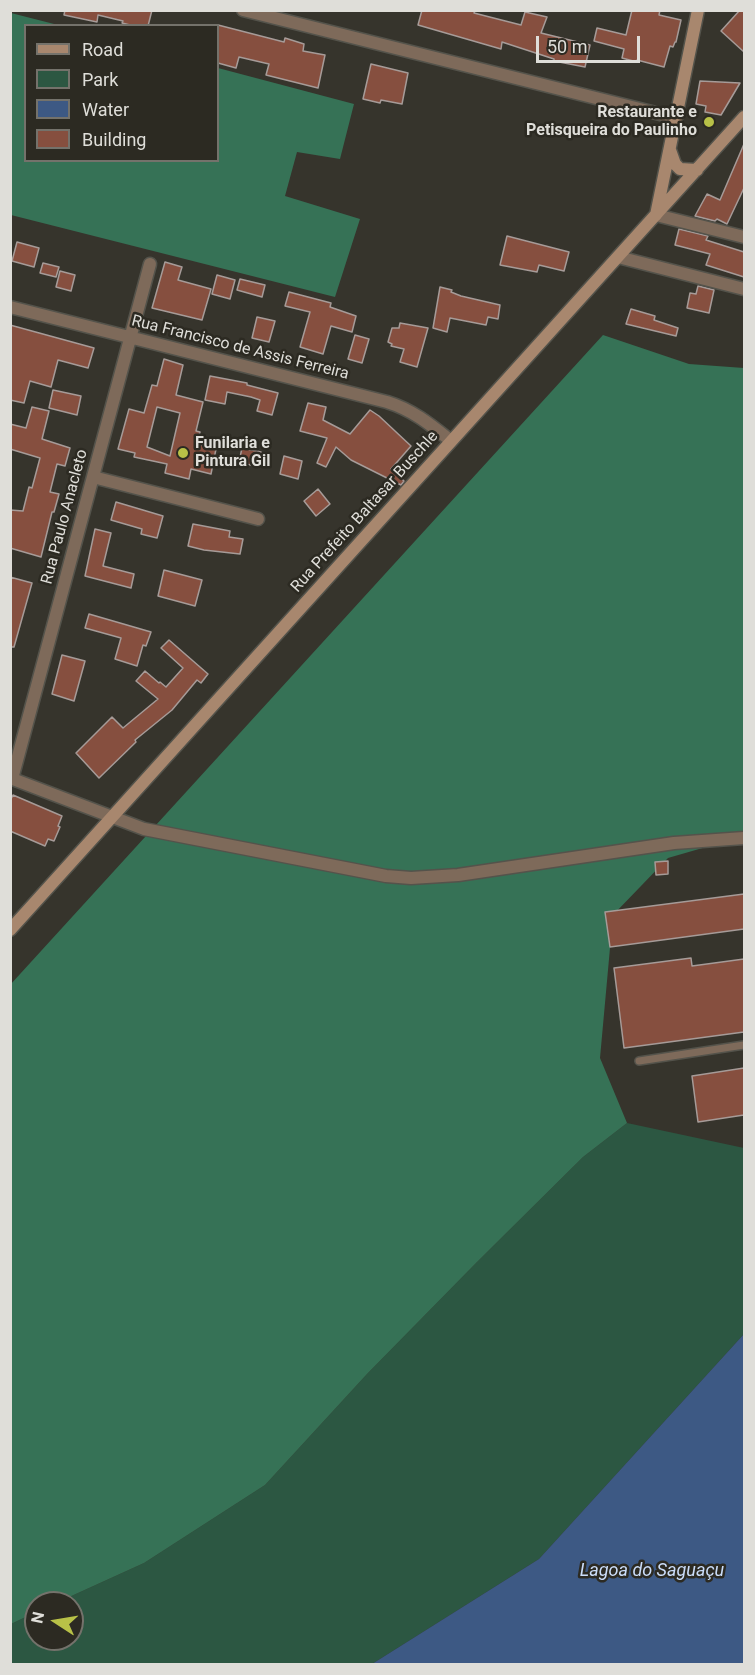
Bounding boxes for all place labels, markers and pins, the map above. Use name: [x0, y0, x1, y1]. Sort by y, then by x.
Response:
place label: Restaurante e Petisqueira do Paulinho: [526, 103, 697, 141]
marker: Restaurante e Petisqueira do Paulinho: [702, 115, 716, 129]
place label: Funilaria e Pintura Gil: [195, 434, 270, 472]
marker: Funilaria e Pintura Gil: [176, 446, 190, 460]

